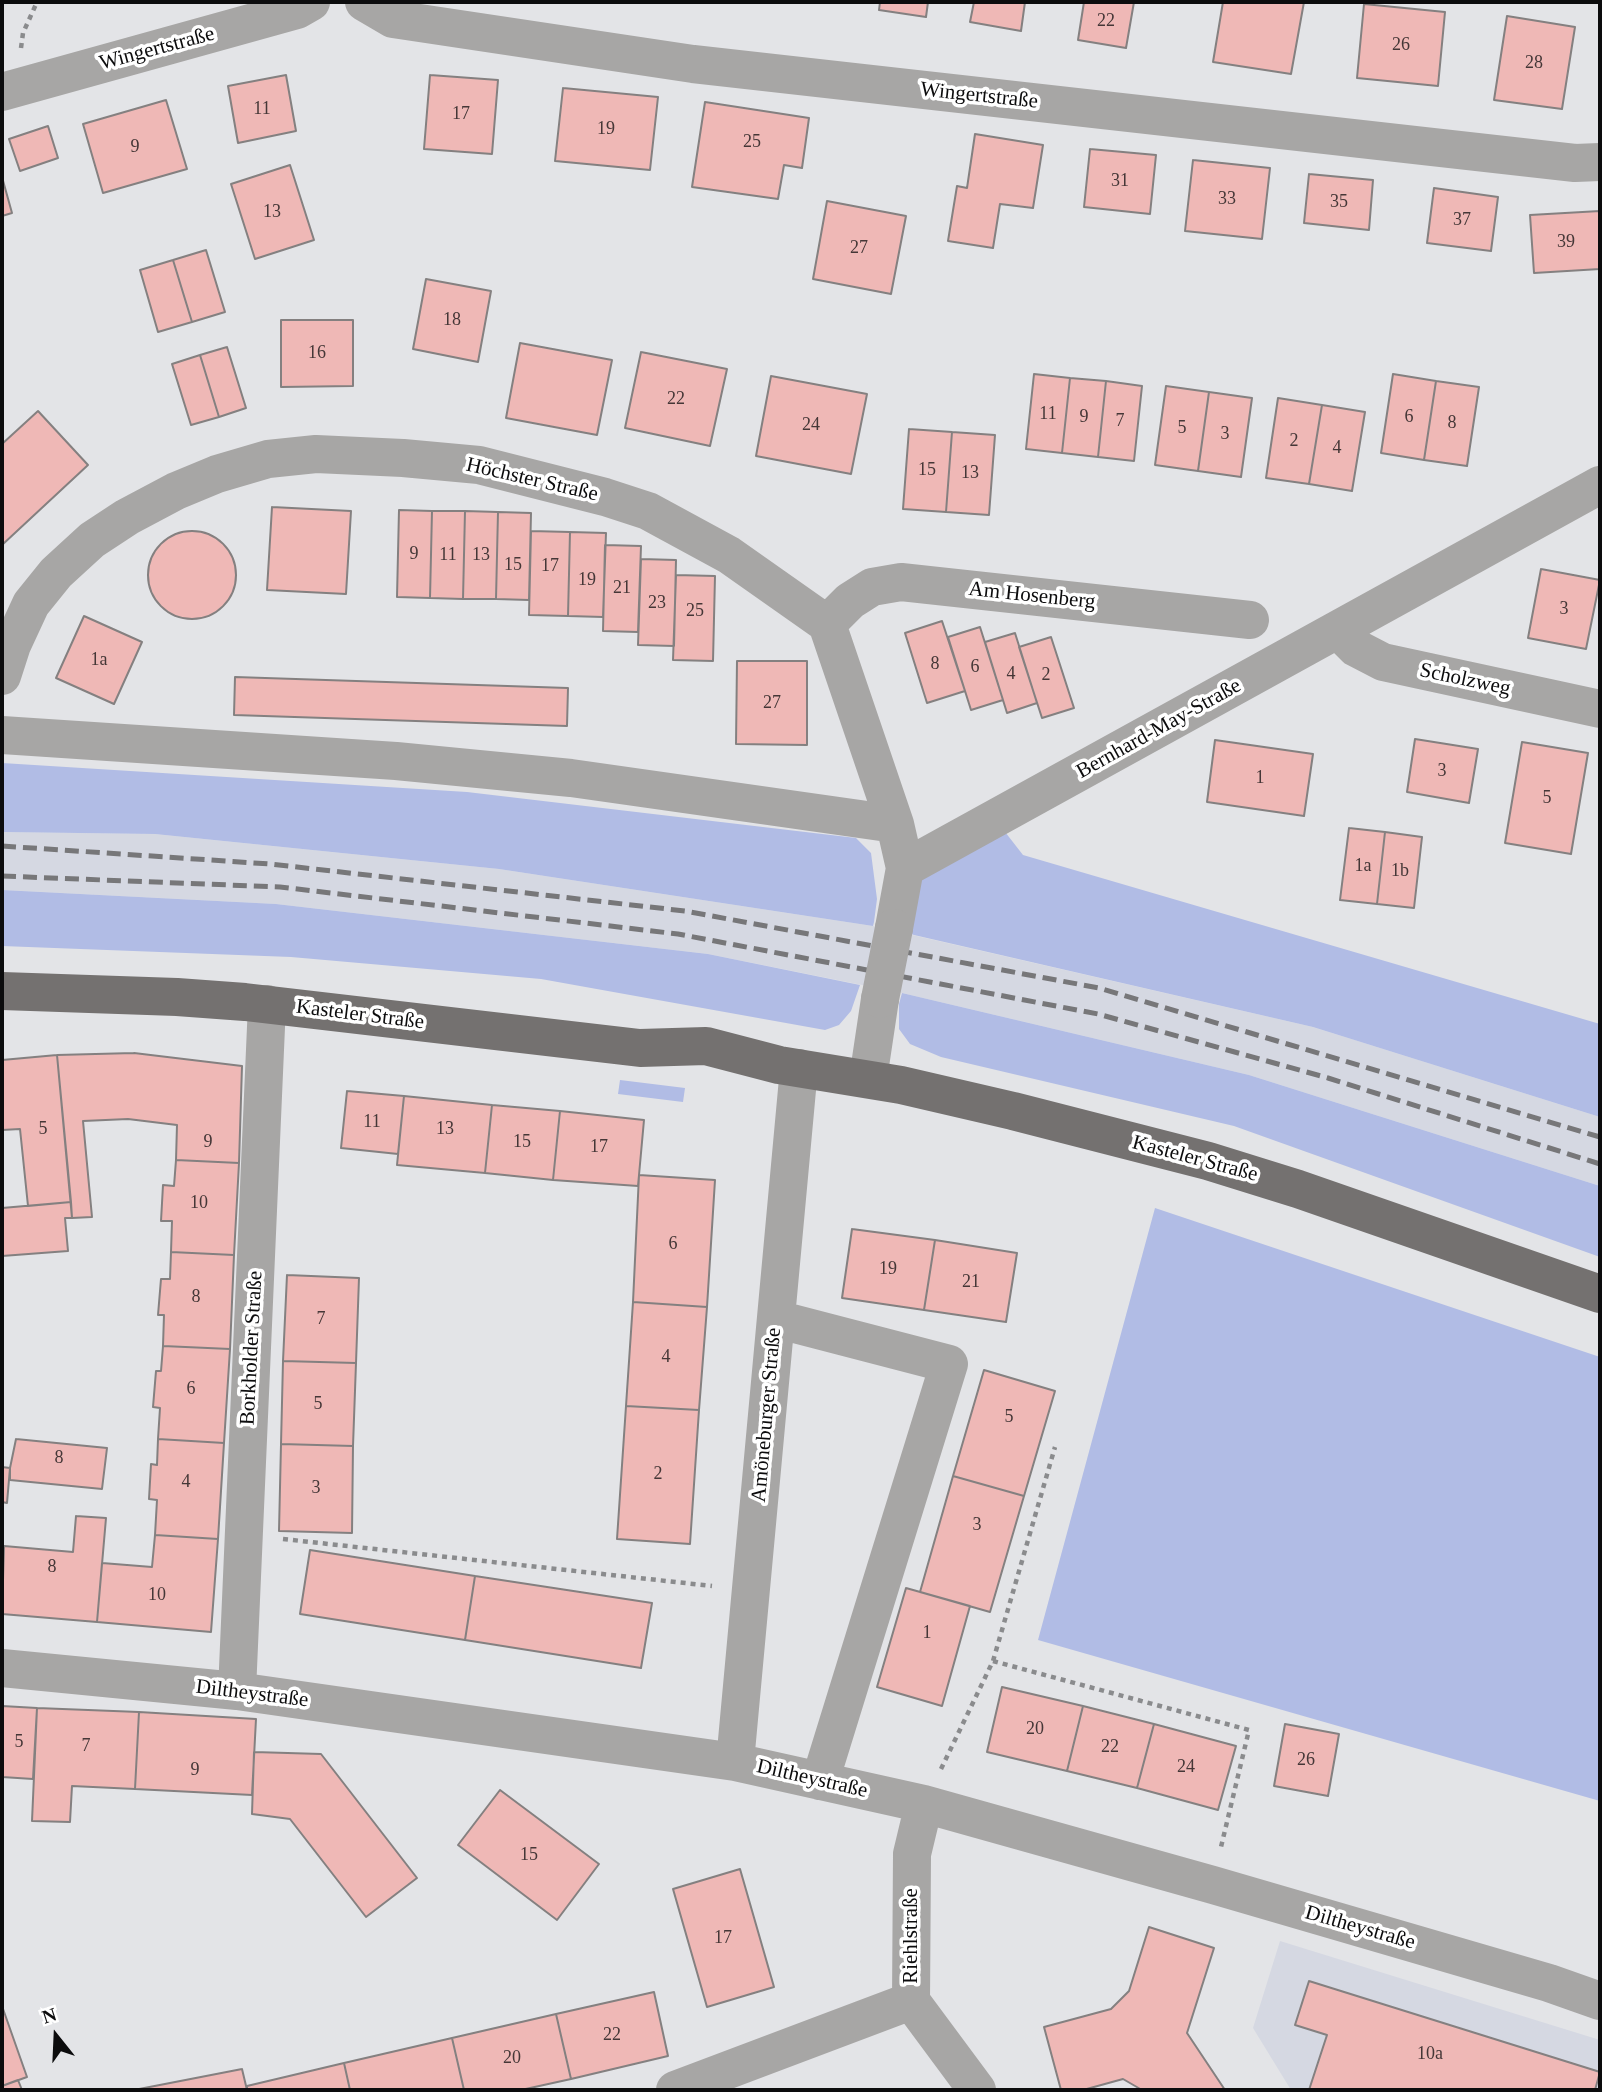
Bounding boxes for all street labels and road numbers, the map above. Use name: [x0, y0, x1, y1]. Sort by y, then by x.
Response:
street label: Wingertstraße: [97, 22, 217, 76]
street label: Wingertstraße: [919, 77, 1039, 115]
street label: Höchster Straße: [464, 453, 600, 507]
street label: Am Hosenberg: [967, 577, 1097, 615]
street label: Scholzweg: [1417, 658, 1513, 702]
street label: Bernhard-May-Straße: [1072, 673, 1246, 785]
street label: Kasteler Straße: [295, 995, 425, 1035]
street label: Kasteler Straße: [1130, 1130, 1260, 1188]
street label: Borkholder Straße: [235, 1270, 269, 1426]
street label: Amöneburger Straße: [747, 1327, 787, 1503]
street label: Diltheystraße: [194, 1675, 310, 1713]
street label: Diltheystraße: [754, 1754, 870, 1804]
street label: Riehlstraße: [898, 1888, 924, 1984]
street label: Diltheystraße: [1302, 1900, 1418, 1956]

